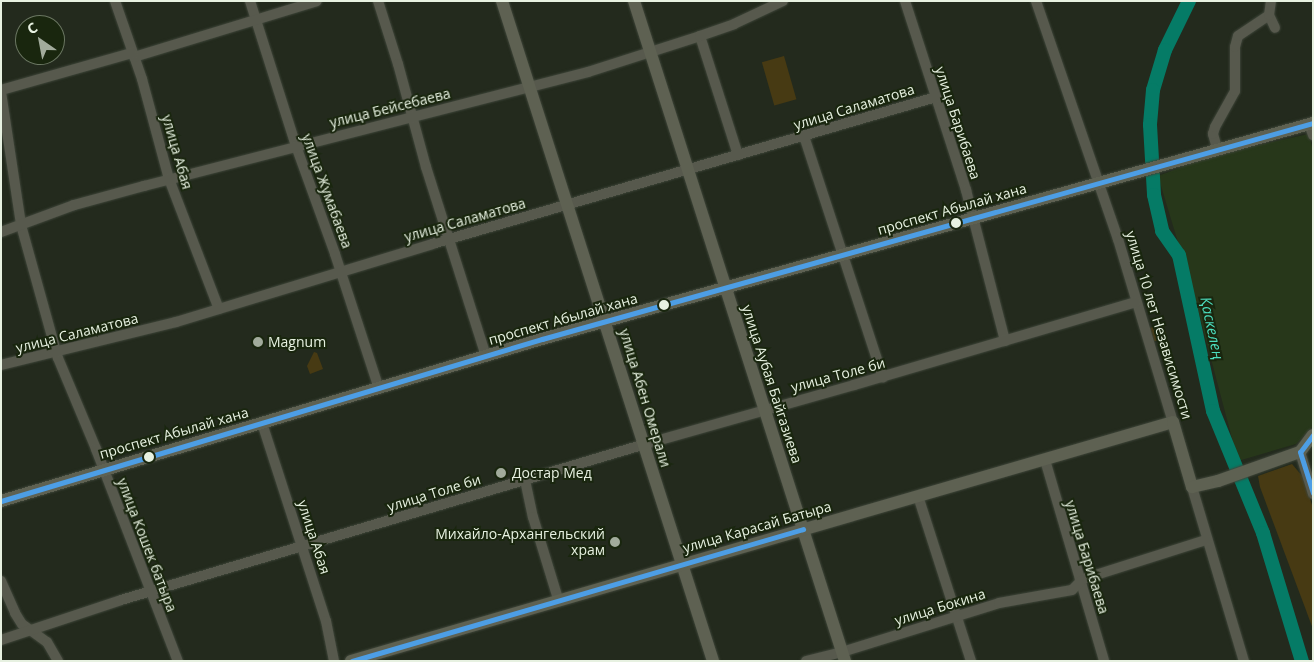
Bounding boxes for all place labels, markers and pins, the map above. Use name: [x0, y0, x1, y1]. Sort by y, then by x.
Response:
unlabelled marker: [951, 218, 961, 228]
unlabelled marker: [659, 300, 669, 310]
place label: Magnum: [268, 334, 326, 350]
marker: Magnum: [252, 336, 264, 348]
unlabelled marker: [144, 452, 154, 462]
place label: Достар Мед: [512, 465, 592, 481]
marker: Достар Мед: [494, 466, 508, 480]
place label: Михайло-Архангельский храм: [435, 526, 605, 558]
marker: Михайло-Архангельский храм: [609, 536, 621, 548]

